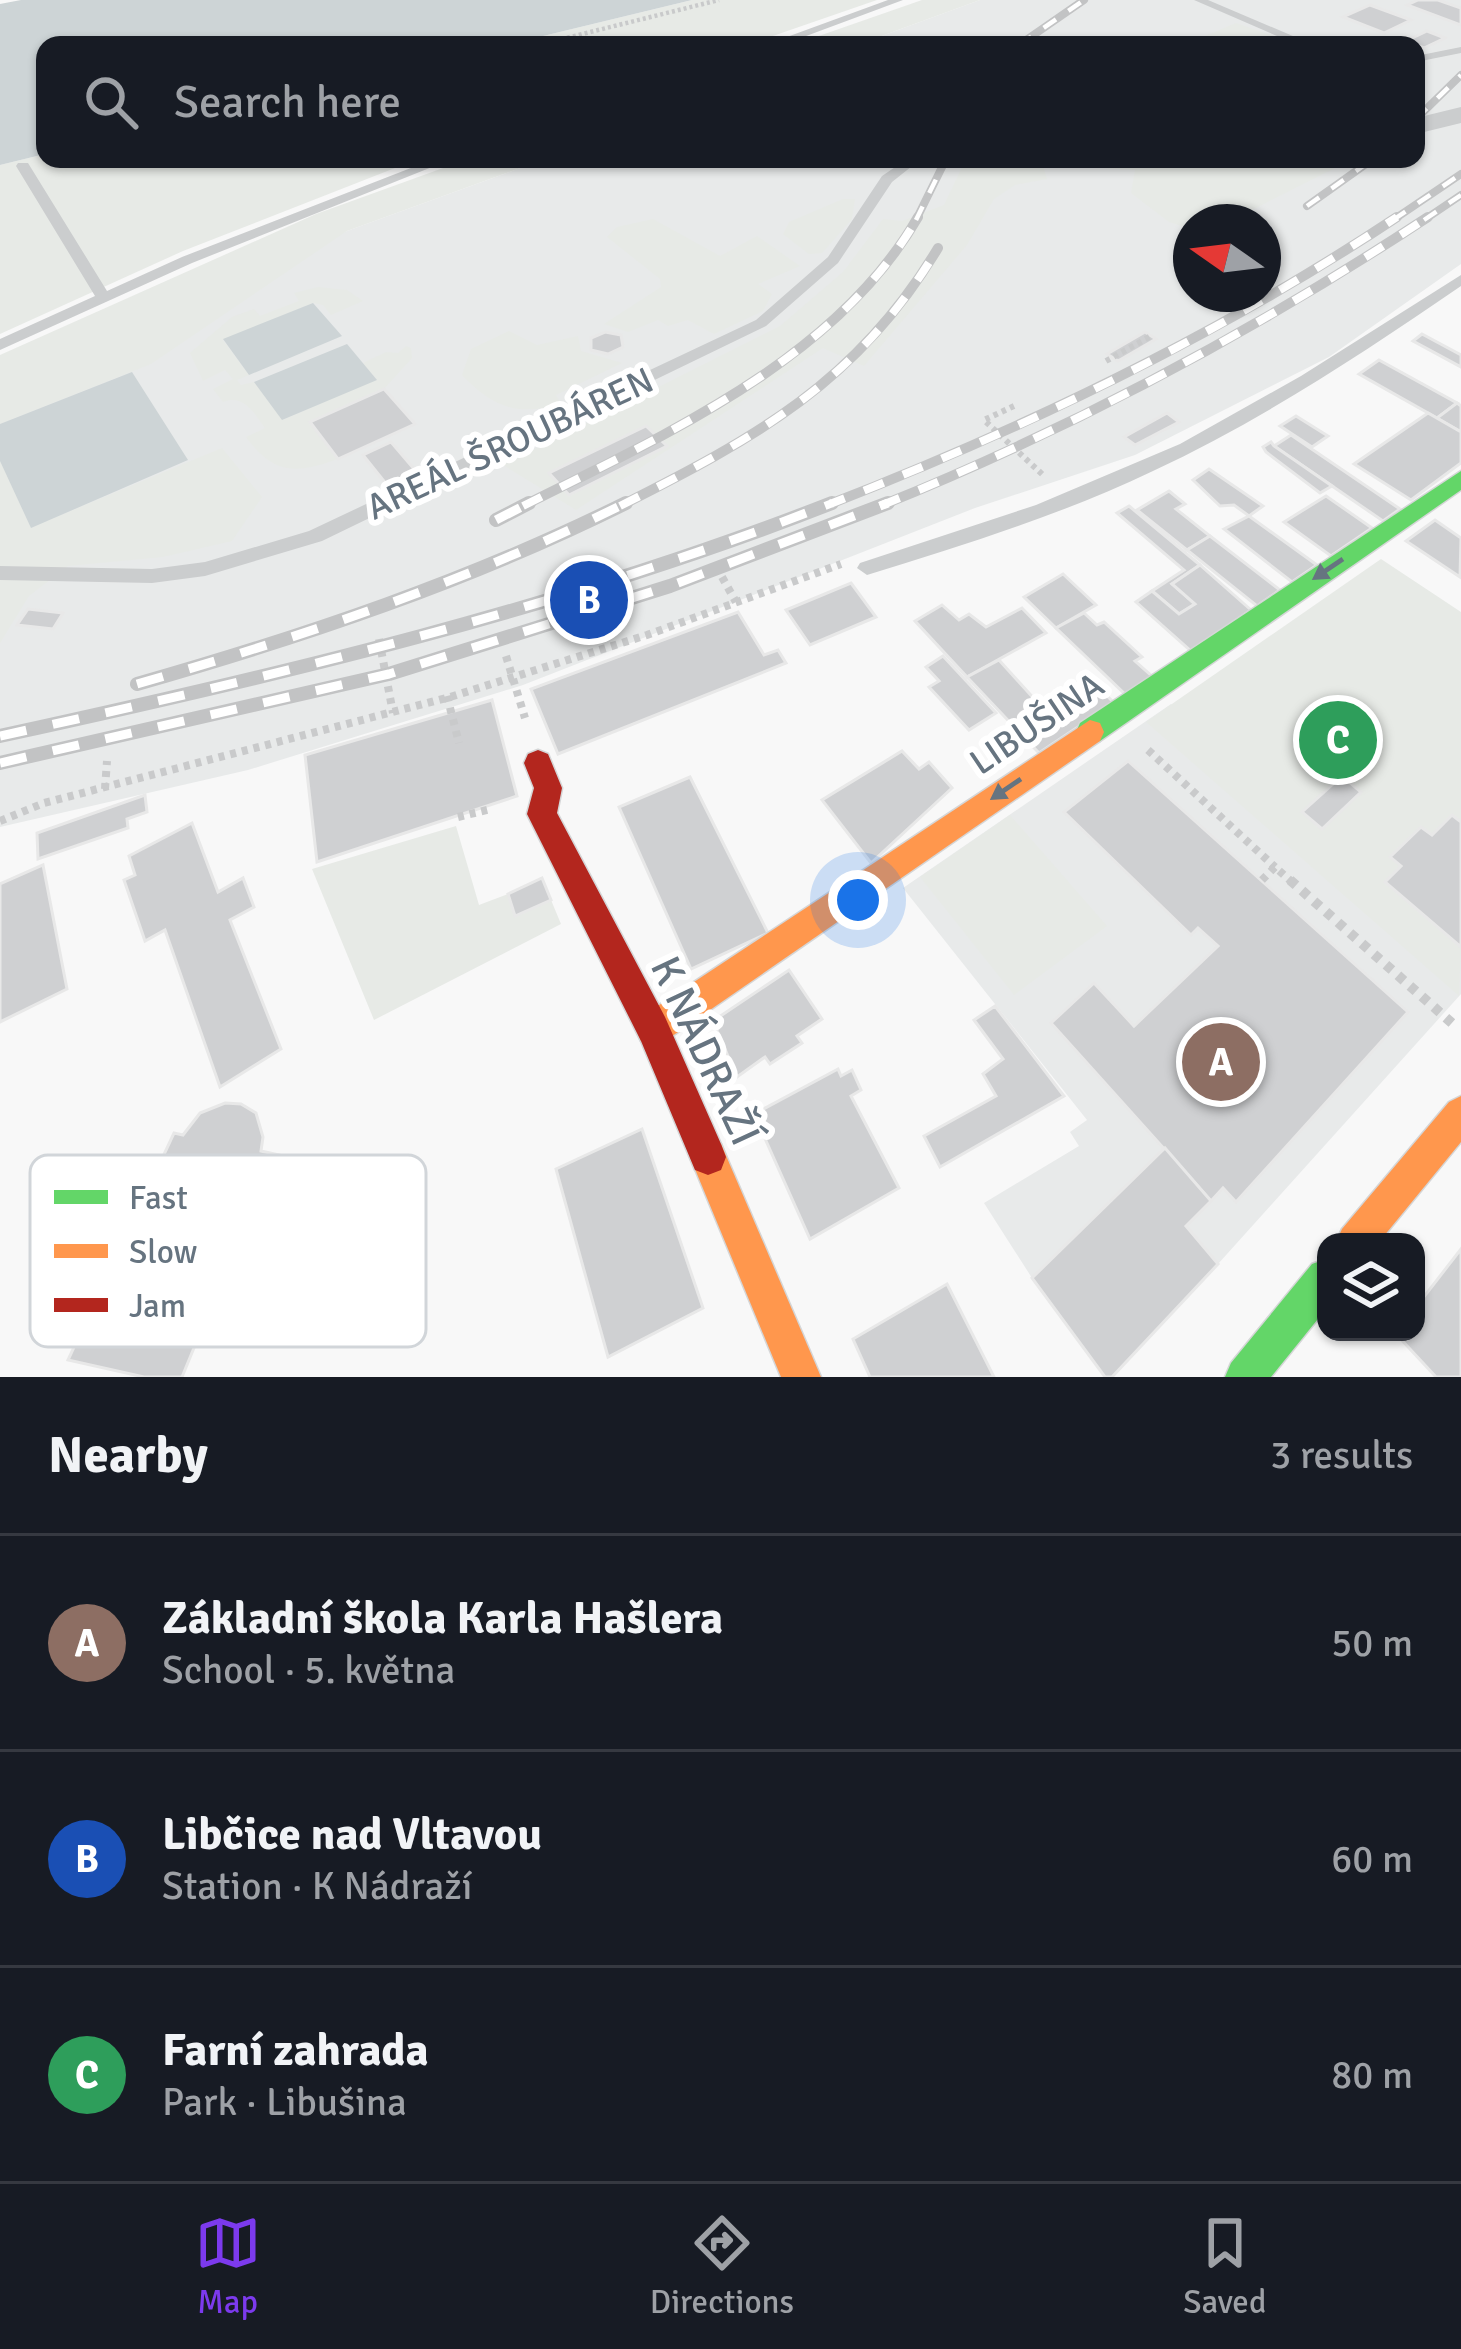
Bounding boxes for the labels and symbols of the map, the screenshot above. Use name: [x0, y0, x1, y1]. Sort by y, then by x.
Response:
north arrow: [1173, 204, 1281, 312]
street label: AREÁL ŠROUBÁREN: [359, 358, 661, 530]
pin: B: [550, 555, 628, 645]
one-way arrow: [1312, 557, 1345, 580]
street label: LIBUŠINA: [961, 663, 1113, 785]
pin: C: [1299, 695, 1377, 785]
one-way arrow: [990, 777, 1022, 800]
your location: [828, 870, 888, 930]
street label: K NÁDRAŽÍ: [639, 948, 771, 1154]
pin: A: [1182, 1017, 1260, 1107]
legend: [30, 1155, 426, 1347]
text: Fast: [129, 1178, 188, 1219]
text: Slow: [129, 1232, 198, 1273]
text: Jam: [129, 1286, 186, 1327]

